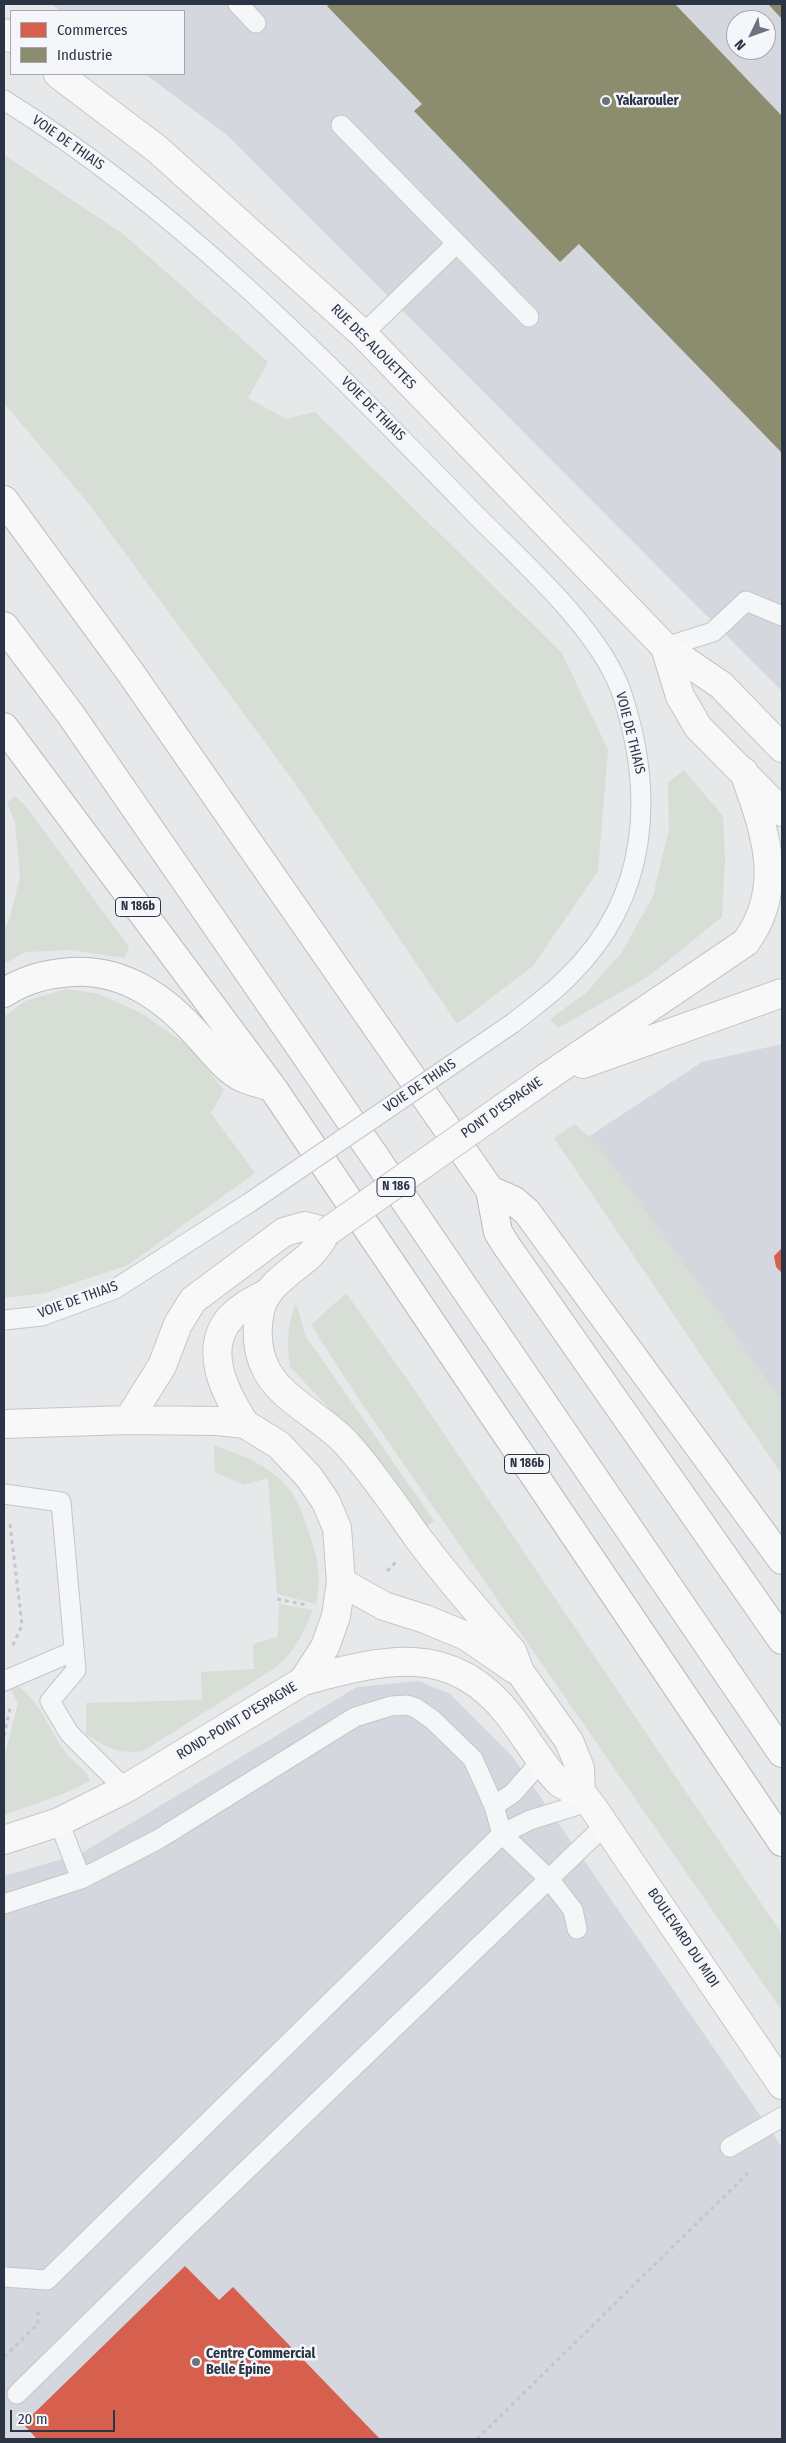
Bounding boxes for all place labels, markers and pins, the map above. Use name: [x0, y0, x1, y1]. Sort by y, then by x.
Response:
place label: Yakarouler: [616, 93, 679, 109]
marker: Yakarouler: [600, 95, 612, 107]
place label: Centre Commercial Belle Épine: [206, 2346, 315, 2378]
marker: Centre Commercial Belle Épine: [190, 2356, 202, 2368]

